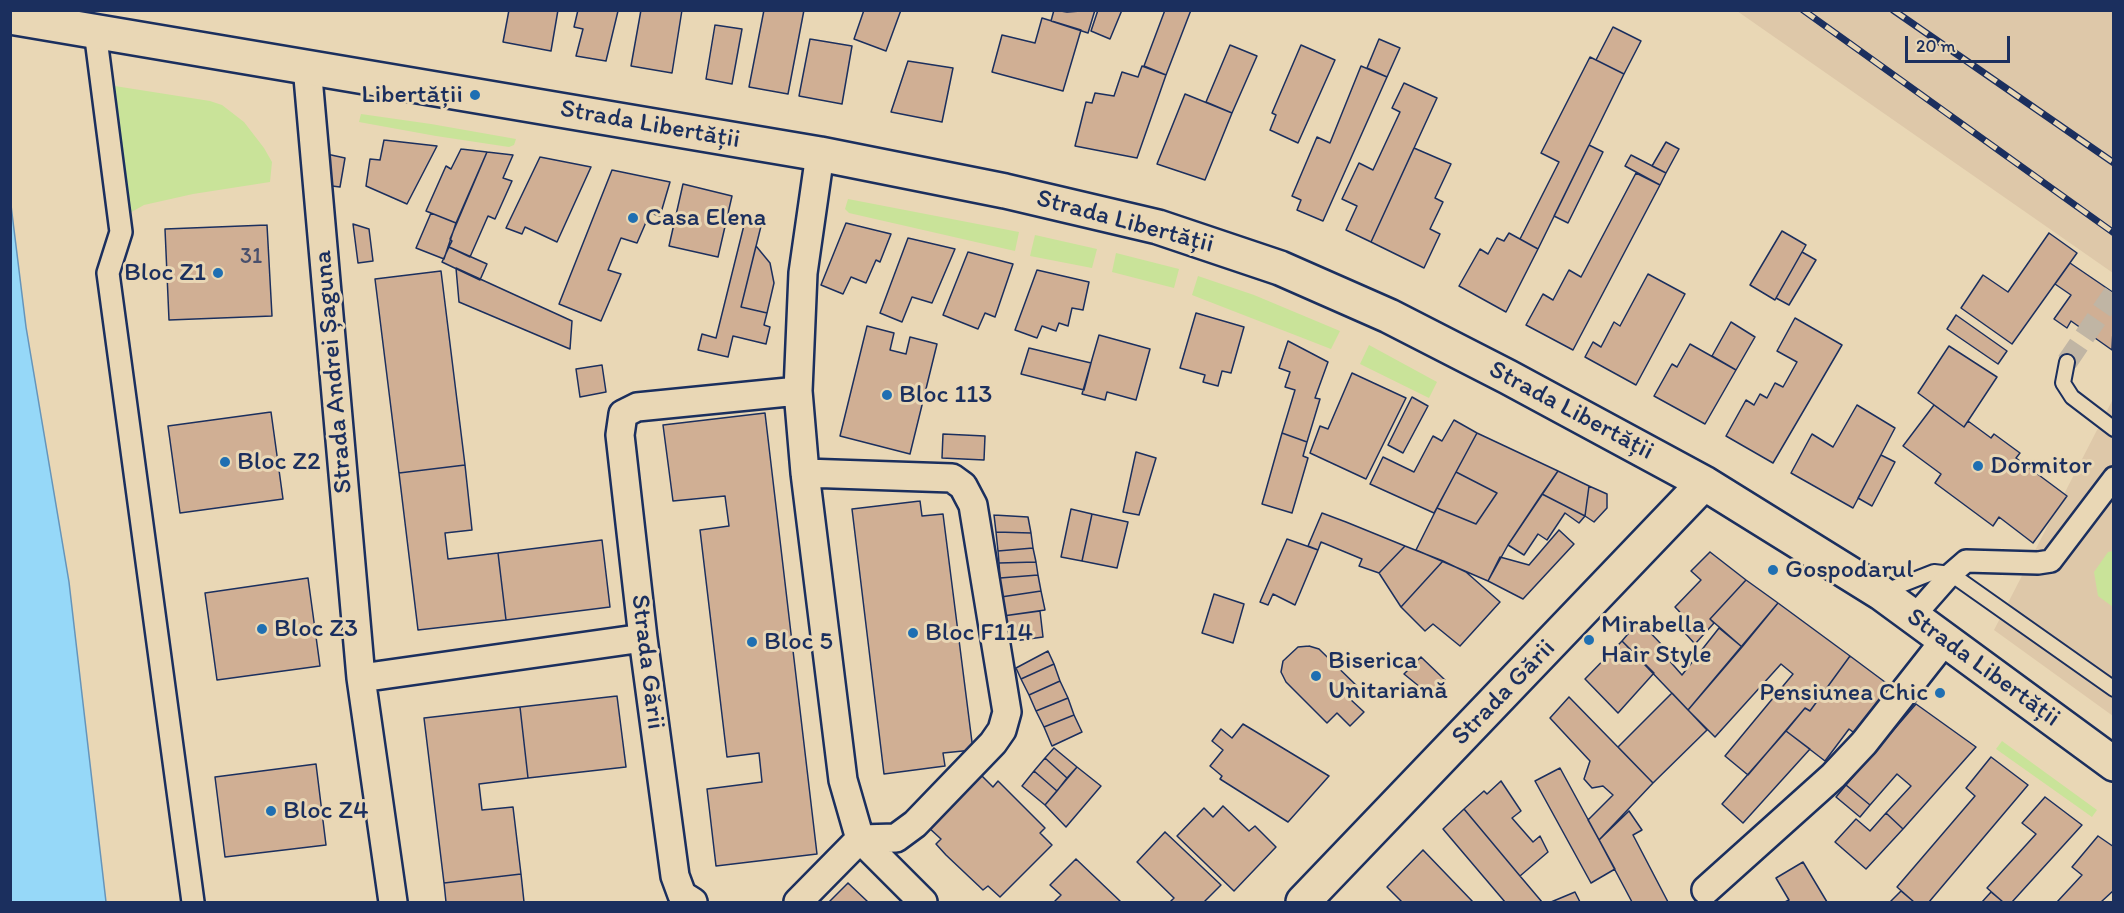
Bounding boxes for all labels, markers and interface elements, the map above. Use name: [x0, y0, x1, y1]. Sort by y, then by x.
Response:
scale bar: [1908, 24, 2013, 62]
text: 20 m: [1916, 35, 1956, 57]
place label: Libertății: [361, 79, 463, 111]
marker: Libertății: [468, 88, 482, 102]
street label: Strada Libertății: [558, 94, 742, 156]
street label: Strada Libertății: [1033, 183, 1217, 261]
place label: Casa Elena: [645, 202, 766, 234]
marker: Casa Elena: [626, 211, 640, 225]
house number: 31: [240, 244, 262, 270]
street label: Strada Andrei Șaguna: [308, 249, 360, 495]
place label: Bloc Z1: [124, 257, 206, 289]
marker: Bloc Z1: [211, 266, 225, 280]
street label: Strada Libertății: [1483, 354, 1659, 468]
place label: Bloc 113: [899, 379, 992, 411]
marker: Bloc 113: [880, 388, 894, 402]
place label: Bloc Z2: [237, 446, 321, 478]
place label: Dormitor: [1990, 450, 2092, 482]
marker: Bloc Z2: [218, 455, 232, 469]
marker: Dormitor: [1971, 459, 1985, 473]
place label: Gospodarul: [1785, 554, 1914, 586]
marker: Gospodarul: [1766, 563, 1780, 577]
street label: Strada Gării: [623, 593, 671, 731]
street label: Strada Libertății: [1900, 602, 2066, 734]
place label: Mirabella Hair Style: [1601, 609, 1712, 670]
place label: Bloc Z3: [274, 613, 358, 645]
place label: Bloc F114: [925, 617, 1033, 649]
marker: Bloc Z3: [255, 622, 269, 636]
place label: Bloc 5: [764, 626, 833, 658]
marker: Bloc F114: [906, 626, 920, 640]
street label: Strada Gării: [1446, 633, 1562, 753]
marker: Mirabella Hair Style: [1582, 633, 1596, 647]
marker: Bloc 5: [745, 635, 759, 649]
place label: Biserica Unitariană: [1328, 645, 1448, 706]
marker: Biserica Unitariană: [1309, 669, 1323, 683]
place label: Pensiunea Chic: [1759, 677, 1928, 709]
marker: Pensiunea Chic: [1933, 686, 1947, 700]
place label: Bloc Z4: [283, 795, 369, 827]
marker: Bloc Z4: [264, 804, 278, 818]

